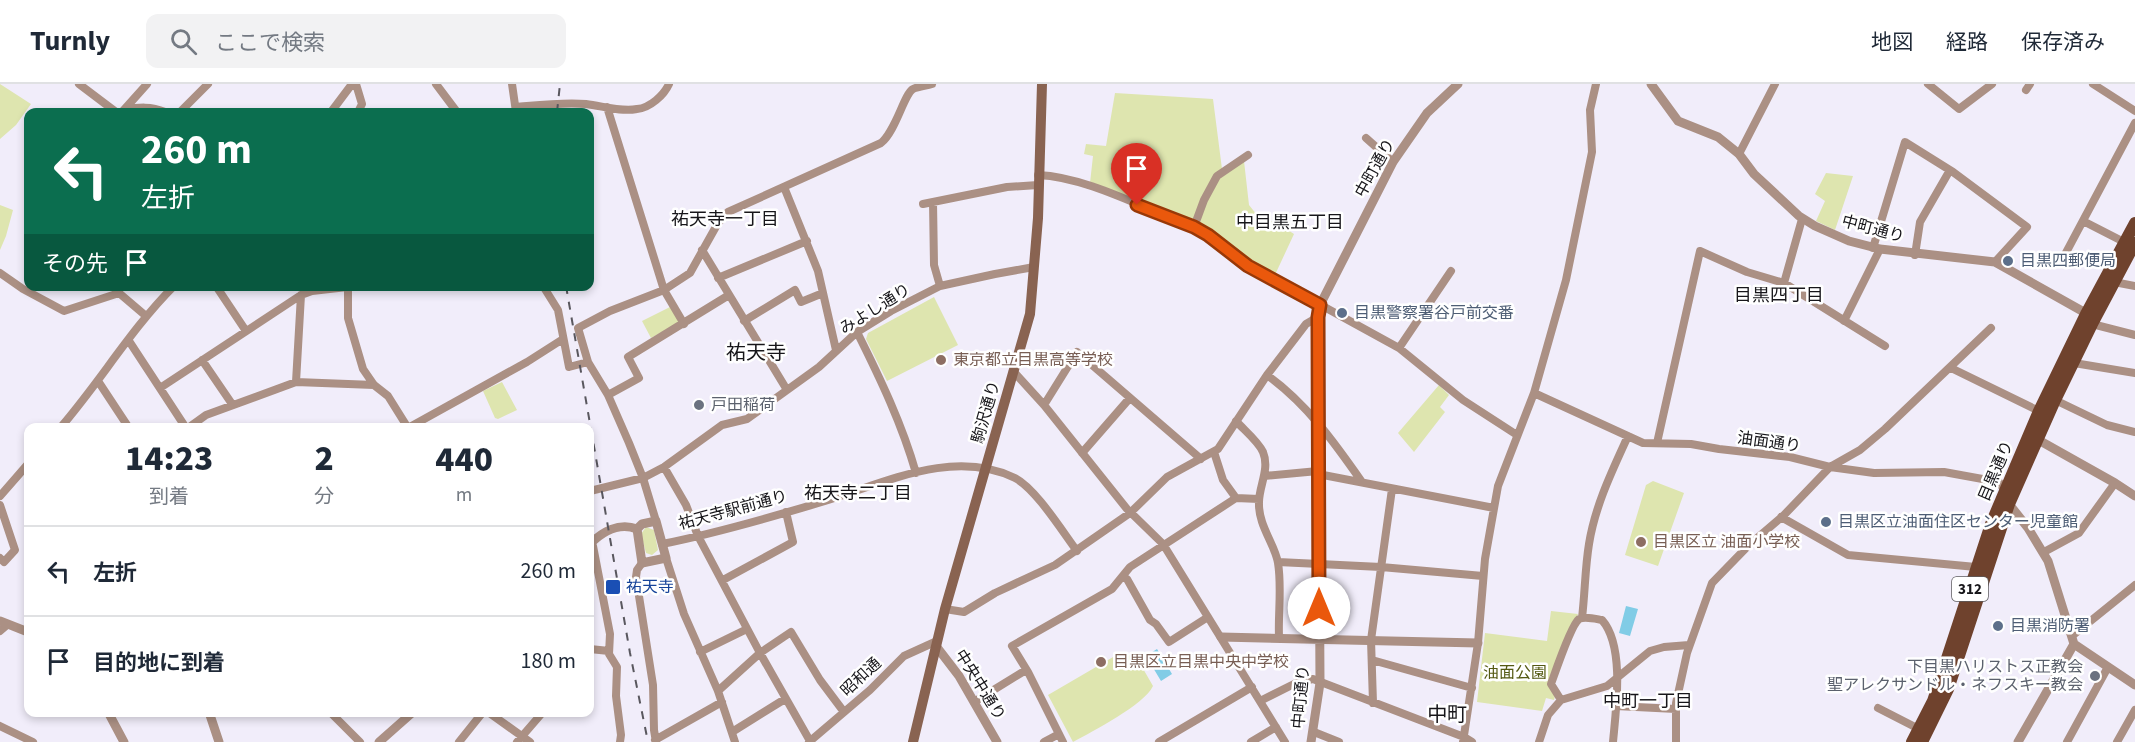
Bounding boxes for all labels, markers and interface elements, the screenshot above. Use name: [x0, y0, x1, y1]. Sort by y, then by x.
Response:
search box: [146, 14, 566, 68]
text: Turnly: [30, 21, 110, 61]
icon: search: [167, 25, 200, 58]
text: ここで検索: [215, 27, 325, 59]
text: 地図: [1871, 27, 1913, 57]
text: 経路: [1946, 27, 1988, 57]
text: 保存済み: [2021, 27, 2105, 57]
text: 260 m: [141, 120, 252, 180]
icon: left: [42, 132, 120, 210]
street label: 中町通り: [1350, 135, 1400, 201]
pin: [1111, 143, 1162, 205]
icon: arrive: [1120, 152, 1153, 185]
text: 左折: [141, 179, 195, 218]
district label: 祐天寺一丁目: [671, 207, 779, 232]
district label: 中目黒五丁目: [1236, 210, 1344, 235]
street label: 中町通り: [1839, 210, 1907, 248]
icon: arrive: [120, 246, 153, 279]
text: その先: [42, 248, 108, 280]
place label: 目黒四郵便局: [2020, 250, 2116, 272]
marker: 目黒四郵便局: [2001, 254, 2015, 268]
street label: みよし通り: [835, 278, 915, 340]
district label: 目黒四丁目: [1734, 283, 1824, 308]
place label: 目黒警察署谷戸前交番: [1354, 302, 1514, 324]
marker: 目黒警察署谷戸前交番: [1335, 306, 1349, 320]
district label: 祐天寺: [726, 339, 786, 367]
place label: 東京都立目黒高等学校: [953, 349, 1113, 371]
marker: 東京都立目黒高等学校: [934, 353, 948, 367]
street label: 駒沢通り: [967, 378, 1005, 446]
place label: 戸田稲荷: [711, 394, 775, 416]
marker: 戸田稲荷: [692, 398, 706, 412]
street label: 油面通り: [1736, 427, 1802, 457]
text: 14:23: [125, 433, 213, 484]
text: 2: [315, 433, 334, 484]
text: 440: [435, 434, 493, 485]
street label: 目黒通り: [1973, 437, 2019, 505]
text: m: [456, 481, 472, 509]
district label: 祐天寺二丁目: [804, 481, 912, 506]
text: 到着: [149, 483, 189, 511]
text: 分: [314, 483, 334, 511]
street label: 祐天寺駅前通り: [676, 485, 790, 535]
place label: 目黒区立油面住区センター児童館: [1838, 511, 2078, 533]
marker: 目黒区立油面住区センター児童館: [1819, 515, 1833, 529]
place label: 目黒区立 油面小学校: [1653, 531, 1800, 553]
marker: 目黒区立 油面小学校: [1634, 535, 1648, 549]
icon: left: [42, 555, 75, 588]
text: 260 m: [521, 555, 576, 587]
text: 左折: [93, 557, 137, 589]
place label: 祐天寺: [626, 576, 674, 598]
position arrow: [1287, 576, 1351, 640]
road number: 312: [1952, 577, 1988, 601]
marker: 祐天寺: [604, 578, 622, 596]
place label: 目黒消防署: [2010, 615, 2090, 637]
marker: 目黒消防署: [1991, 619, 2005, 633]
icon: arrive: [42, 645, 75, 678]
text: 180 m: [521, 645, 576, 677]
street label: 中央中通り: [949, 645, 1011, 725]
text: 目的地に到着: [93, 647, 225, 679]
place label: 目黒区立目黒中央中学校: [1113, 651, 1289, 673]
street label: 昭和通: [836, 653, 886, 701]
marker: 目黒区立目黒中央中学校: [1094, 655, 1108, 669]
place label: 下目黒ハリストス正教会 聖アレクサンドル・ネフスキー教会: [1827, 656, 2083, 696]
park label: 油面公園: [1483, 662, 1547, 684]
street label: 中町通り: [1287, 664, 1315, 730]
marker: 下目黒ハリストス正教会 聖アレクサンドル・ネフスキー教会: [2088, 669, 2102, 683]
district label: 中町一丁目: [1603, 689, 1693, 714]
district label: 中町: [1427, 701, 1467, 729]

